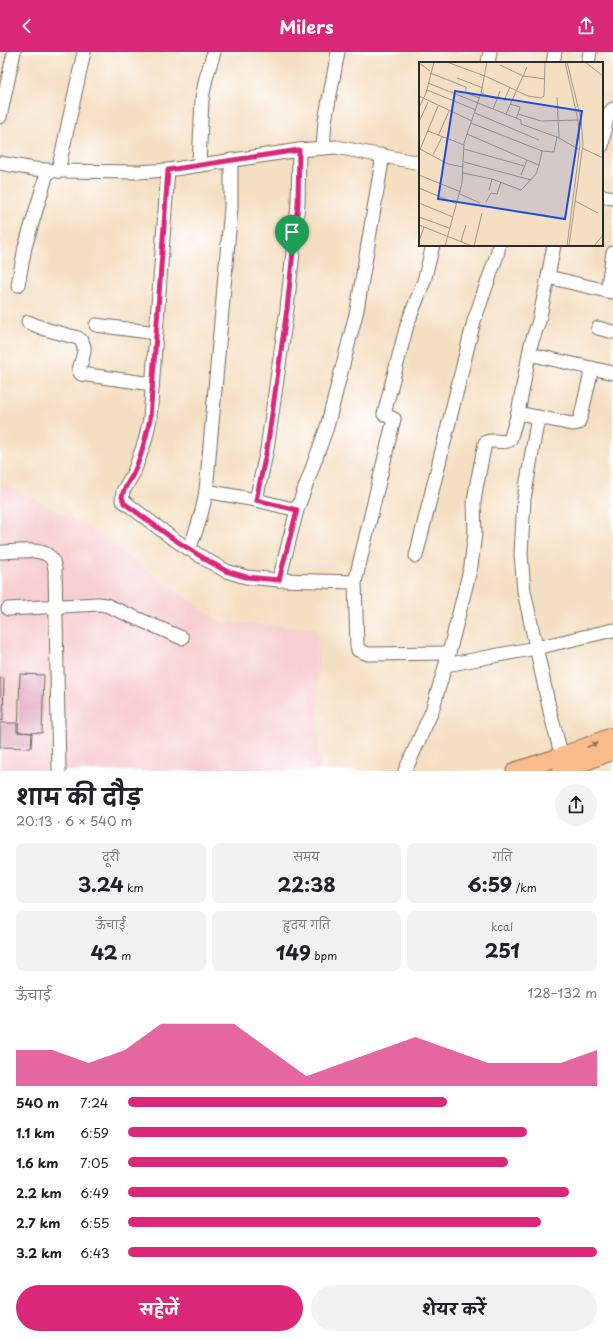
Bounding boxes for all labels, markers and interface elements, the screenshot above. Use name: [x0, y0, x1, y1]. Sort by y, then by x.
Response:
text: Milers: [279, 13, 334, 40]
icon: back: [16, 15, 38, 37]
icon: share: [575, 15, 597, 37]
inset map: [419, 62, 603, 246]
pin: [275, 215, 309, 256]
icon: arrive: [281, 221, 303, 243]
one-way arrow: [586, 741, 598, 747]
text: शाम की दौड़: [16, 779, 142, 812]
button: share: [555, 784, 597, 826]
text: 20:13 · 6 × 540 m: [16, 811, 132, 830]
text: दूरी: [102, 848, 119, 865]
text: समय: [293, 848, 320, 865]
text: गति: [492, 848, 512, 865]
text: 3.24: [78, 869, 124, 899]
text: 22:38: [277, 869, 336, 899]
text: 6:59: [468, 869, 512, 899]
text: km: [124, 879, 144, 896]
text: /km: [512, 879, 537, 896]
text: ऊँचाई: [96, 916, 126, 933]
text: हृदय गति: [283, 916, 330, 933]
text: kcal: [491, 918, 513, 935]
text: 251: [485, 935, 520, 965]
text: 42: [90, 937, 118, 967]
text: 149: [276, 937, 311, 967]
text: m: [118, 947, 131, 964]
text: bpm: [311, 947, 337, 964]
text: 128–132 m: [528, 983, 597, 1002]
text: ऊँचाई: [16, 985, 51, 1004]
text: 540 m: [16, 1093, 59, 1112]
text: 7:24: [80, 1093, 108, 1112]
text: 1.1 km: [16, 1123, 55, 1142]
text: 6:59: [80, 1123, 109, 1142]
text: 1.6 km: [16, 1153, 58, 1172]
text: 7:05: [80, 1153, 109, 1172]
text: 2.2 km: [16, 1183, 62, 1202]
text: 6:49: [80, 1183, 109, 1202]
text: 2.7 km: [16, 1213, 60, 1232]
text: 6:55: [80, 1213, 110, 1232]
text: 3.2 km: [16, 1243, 62, 1262]
text: 6:43: [80, 1243, 110, 1262]
button: सहेजें: [16, 1285, 303, 1331]
button: शेयर करें: [311, 1285, 597, 1331]

